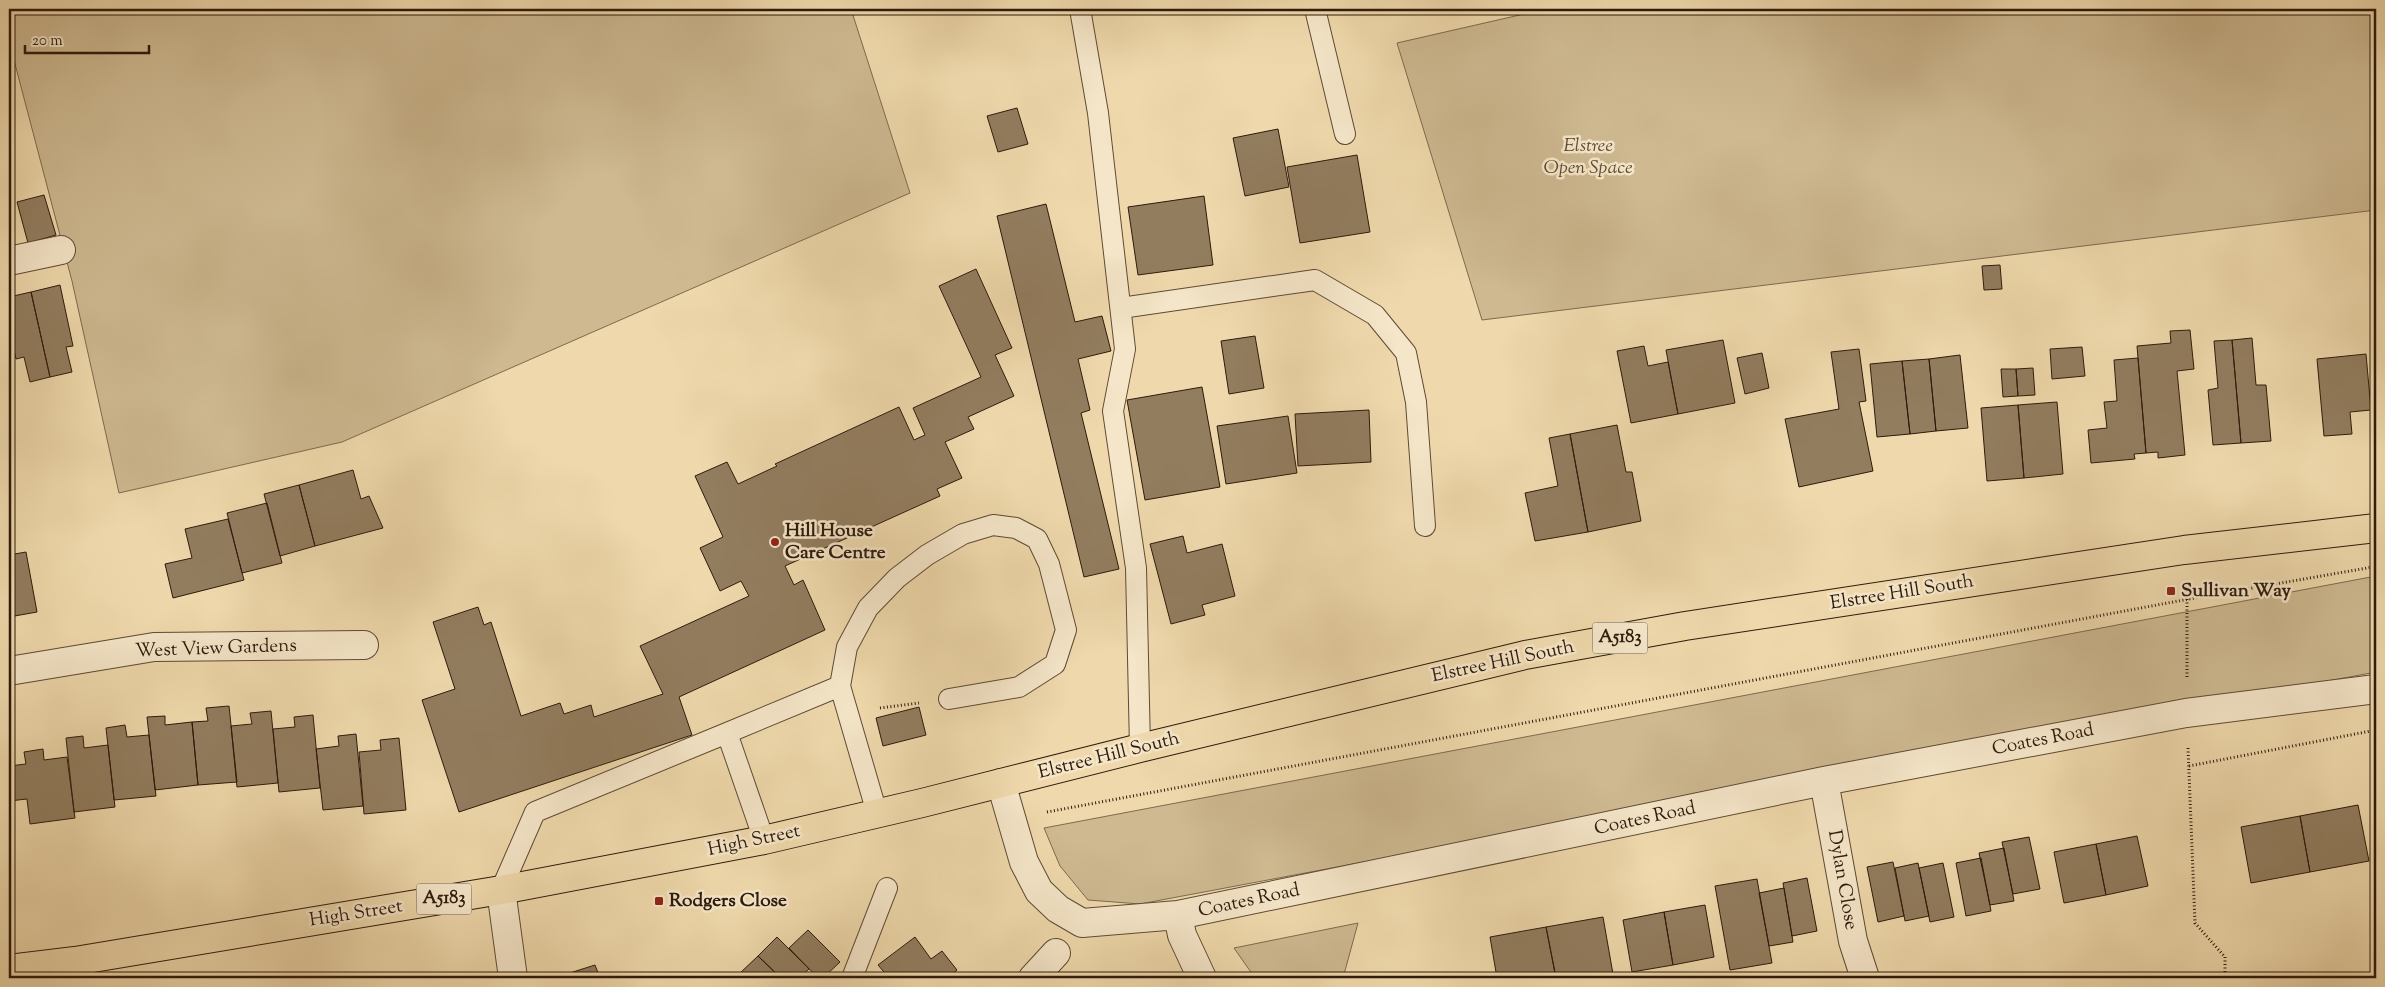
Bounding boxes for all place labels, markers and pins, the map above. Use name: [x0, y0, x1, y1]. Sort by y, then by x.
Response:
place label: Hill House Care Centre: [785, 518, 886, 567]
marker: Hill House Care Centre: [769, 536, 781, 548]
place label: Sullivan Way: [2181, 578, 2292, 605]
marker: Sullivan Way: [2165, 585, 2177, 597]
place label: Rodgers Close: [669, 888, 787, 915]
marker: Rodgers Close: [653, 895, 665, 907]

